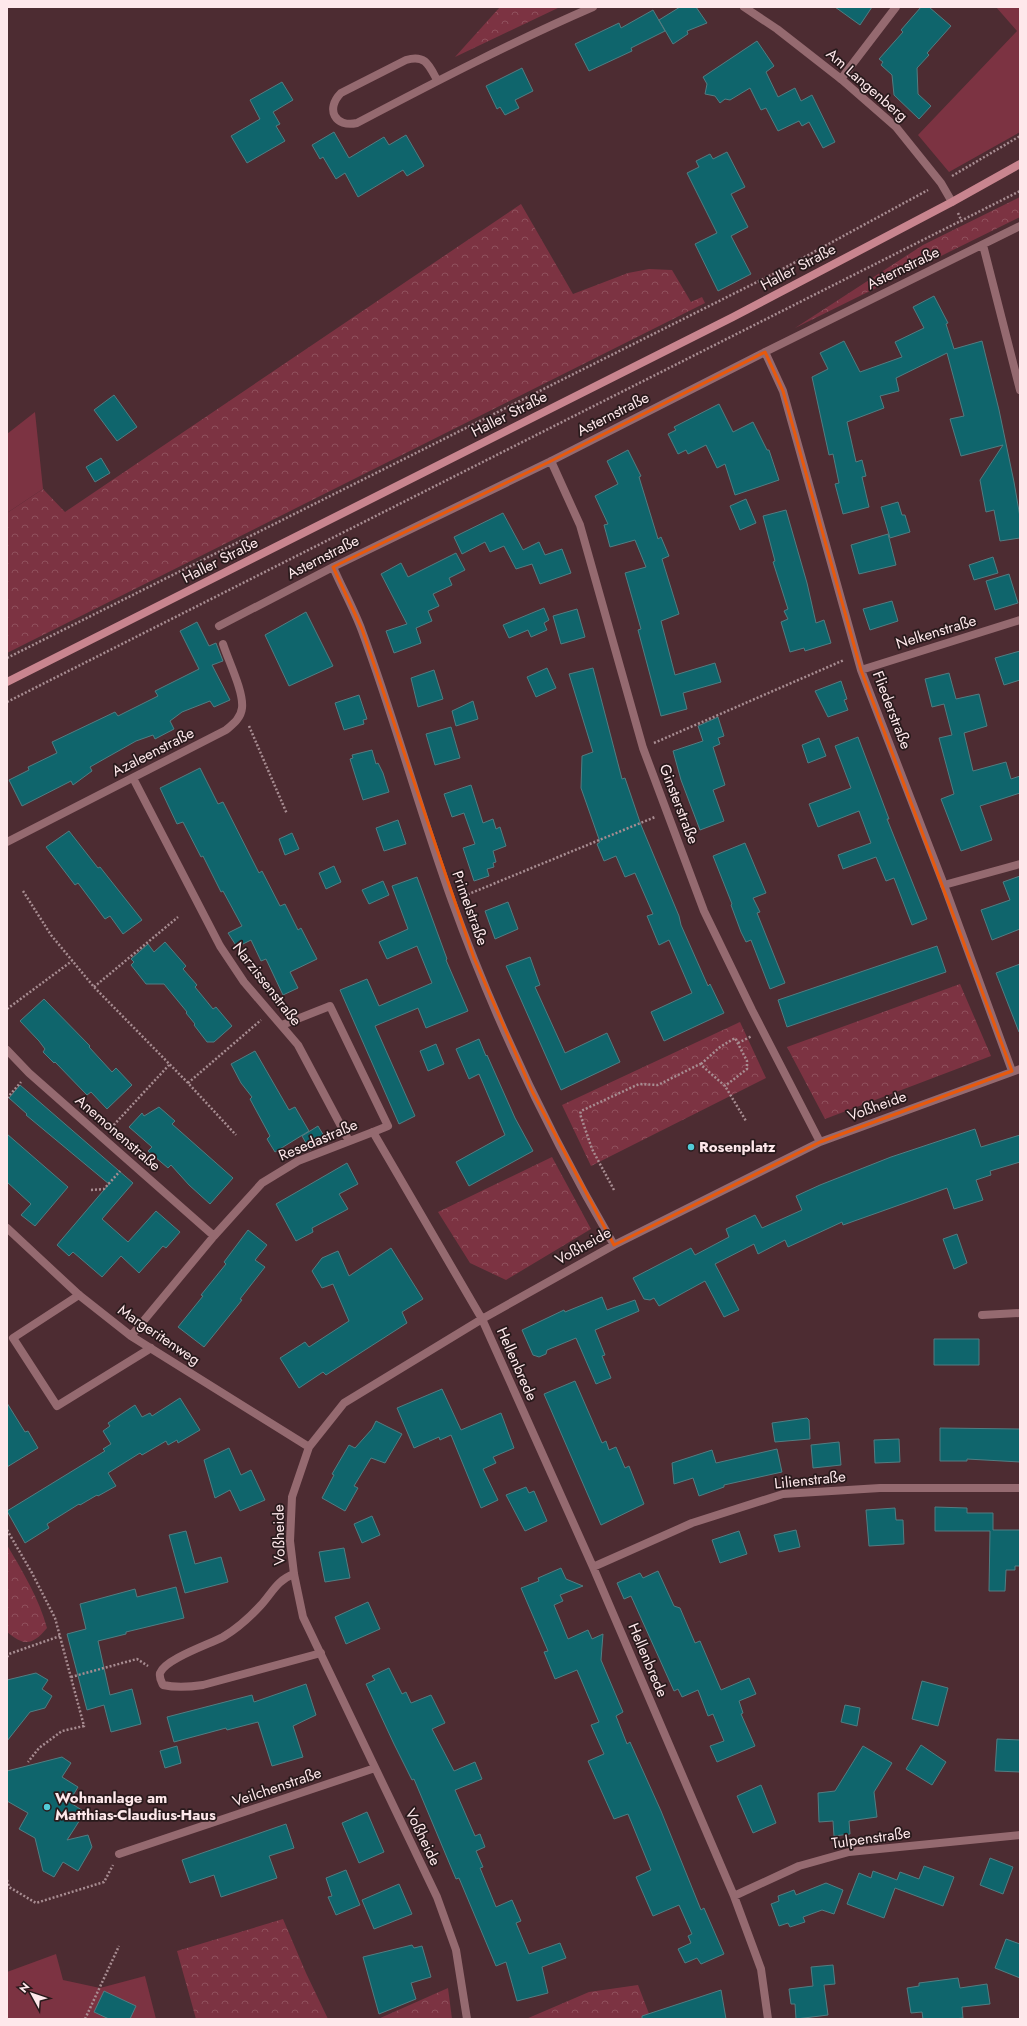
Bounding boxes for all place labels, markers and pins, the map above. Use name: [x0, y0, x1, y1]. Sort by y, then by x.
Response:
place label: Rosenplatz: [699, 1136, 776, 1158]
marker: Rosenplatz: [686, 1142, 696, 1152]
place label: Wohnanlage am Matthias-Claudius-Haus: [55, 1787, 216, 1826]
marker: Wohnanlage am Matthias-Claudius-Haus: [42, 1802, 52, 1812]

